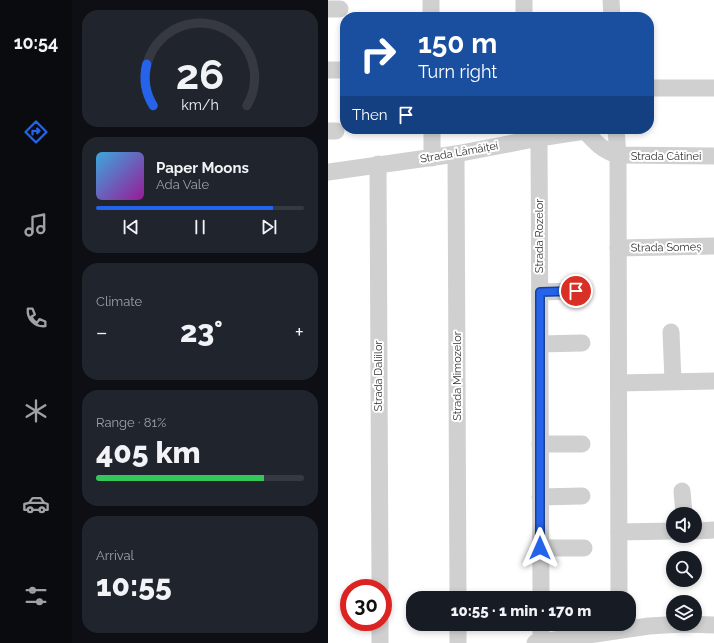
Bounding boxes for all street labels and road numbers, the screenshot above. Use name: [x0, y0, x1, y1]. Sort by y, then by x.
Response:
street label: Strada Lămâiței: [419, 139, 499, 166]
street label: Strada Cătinei: [631, 150, 701, 163]
street label: Strada Rozelor: [533, 199, 546, 273]
street label: Strada Someș: [630, 240, 702, 255]
street label: Strada Mimozelor: [451, 331, 464, 421]
street label: Strada Daliilor: [372, 340, 385, 411]

